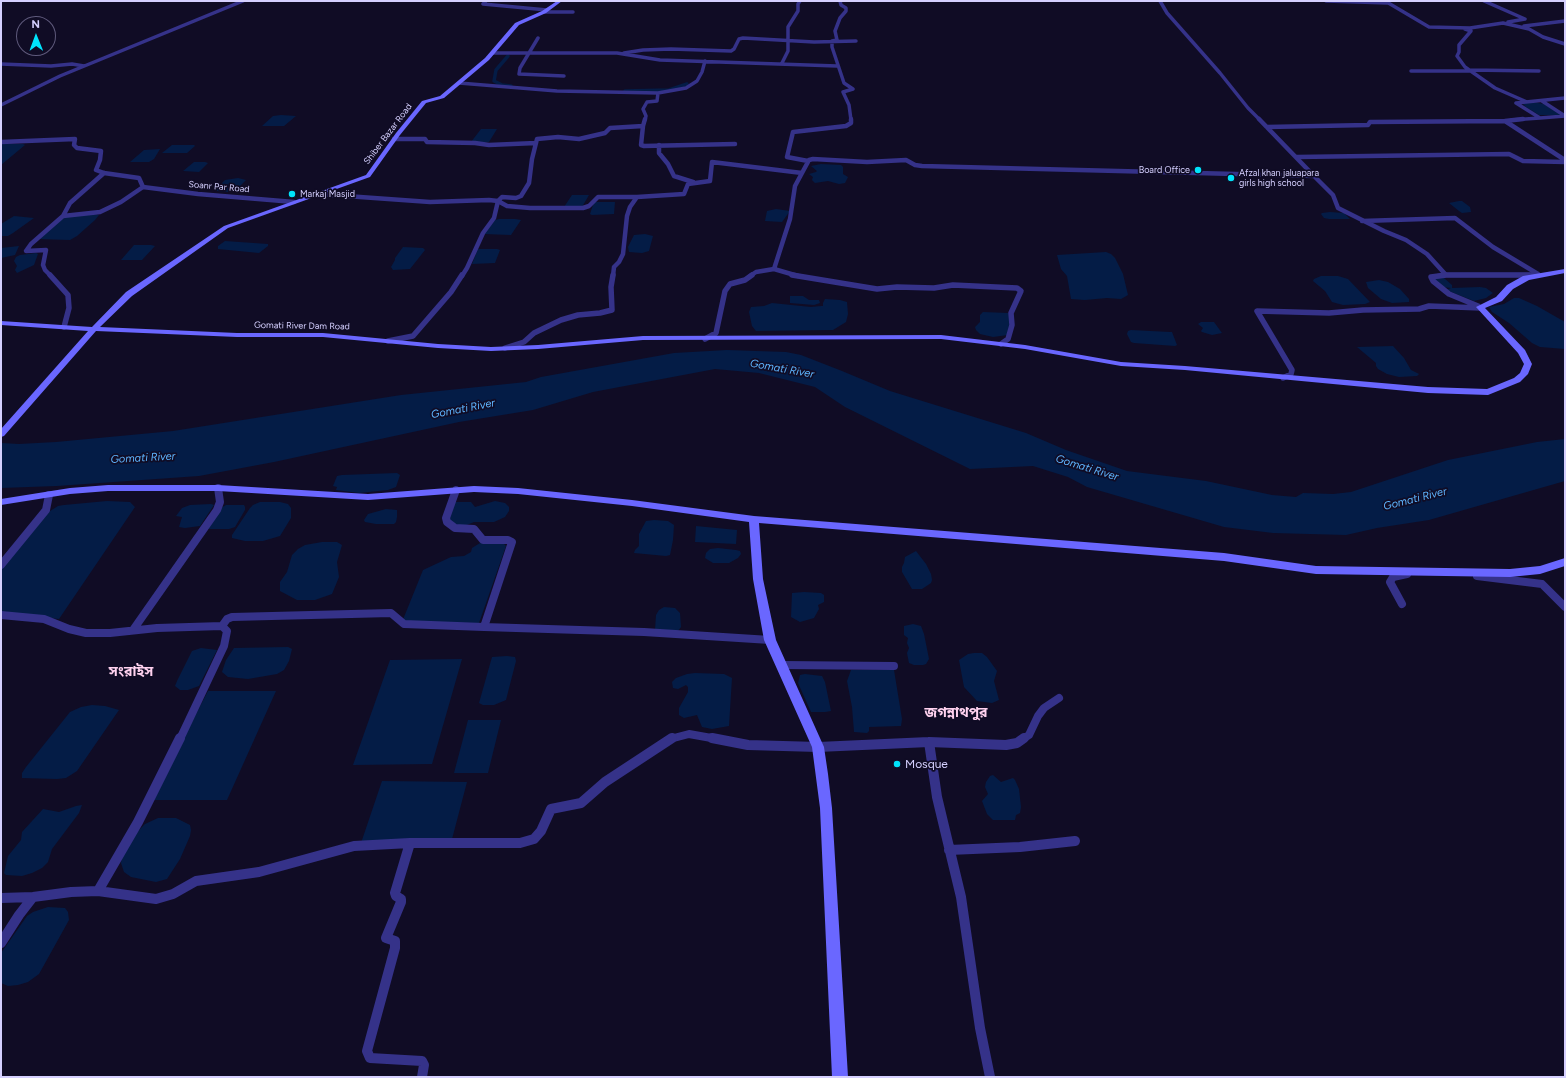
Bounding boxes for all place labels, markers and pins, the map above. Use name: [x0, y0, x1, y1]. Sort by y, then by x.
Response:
place label: Board Office: [1139, 165, 1190, 175]
marker: Board Office: [1193, 165, 1203, 175]
place label: Afzal khan jaluapara girls high school: [1239, 168, 1319, 189]
marker: Afzal khan jaluapara girls high school: [1226, 173, 1236, 183]
marker: Markaj Masjid: [287, 189, 297, 199]
place label: Markaj Masjid: [300, 189, 355, 199]
place label: Mosque: [905, 757, 948, 771]
marker: Mosque: [892, 759, 902, 769]

